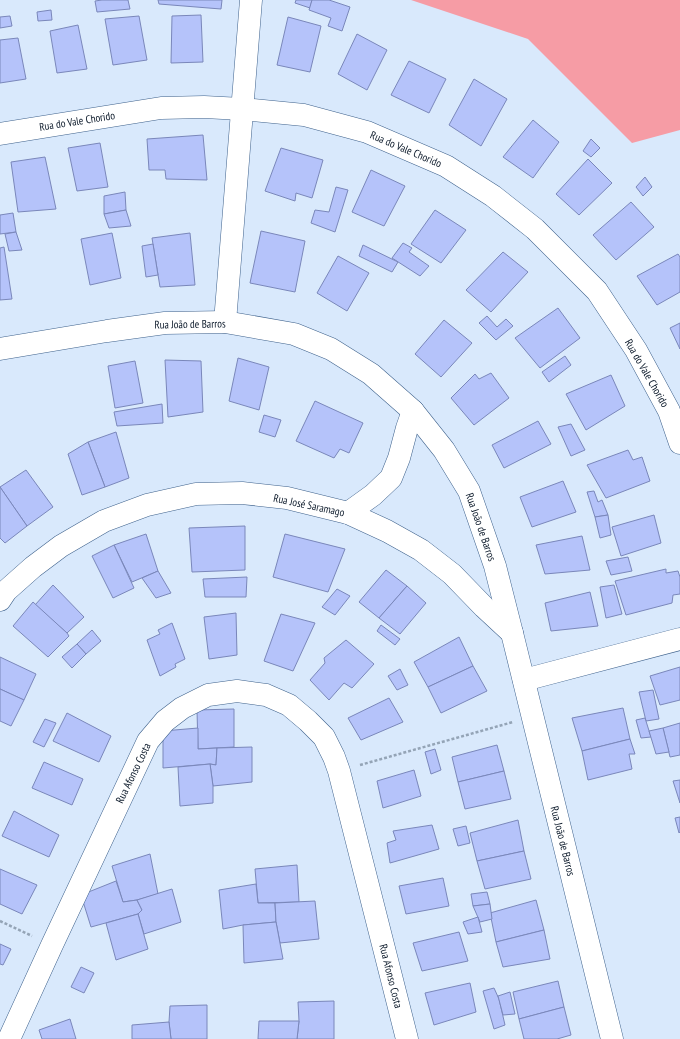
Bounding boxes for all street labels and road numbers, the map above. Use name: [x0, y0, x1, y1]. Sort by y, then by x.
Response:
street label: Rua do Vale Chorido: [38, 108, 116, 134]
street label: Rua do Vale Chorido: [368, 128, 444, 170]
street label: Rua João de Barros: [154, 316, 226, 332]
street label: Rua do Vale Chorido: [622, 336, 672, 410]
street label: Rua José Saramago: [272, 491, 346, 519]
street label: Rua João de Barros: [463, 491, 499, 563]
street label: Rua Afonso Costa: [112, 741, 154, 805]
street label: Rua João de Barros: [548, 805, 578, 878]
street label: Rua Afonso Costa: [376, 943, 406, 1009]

